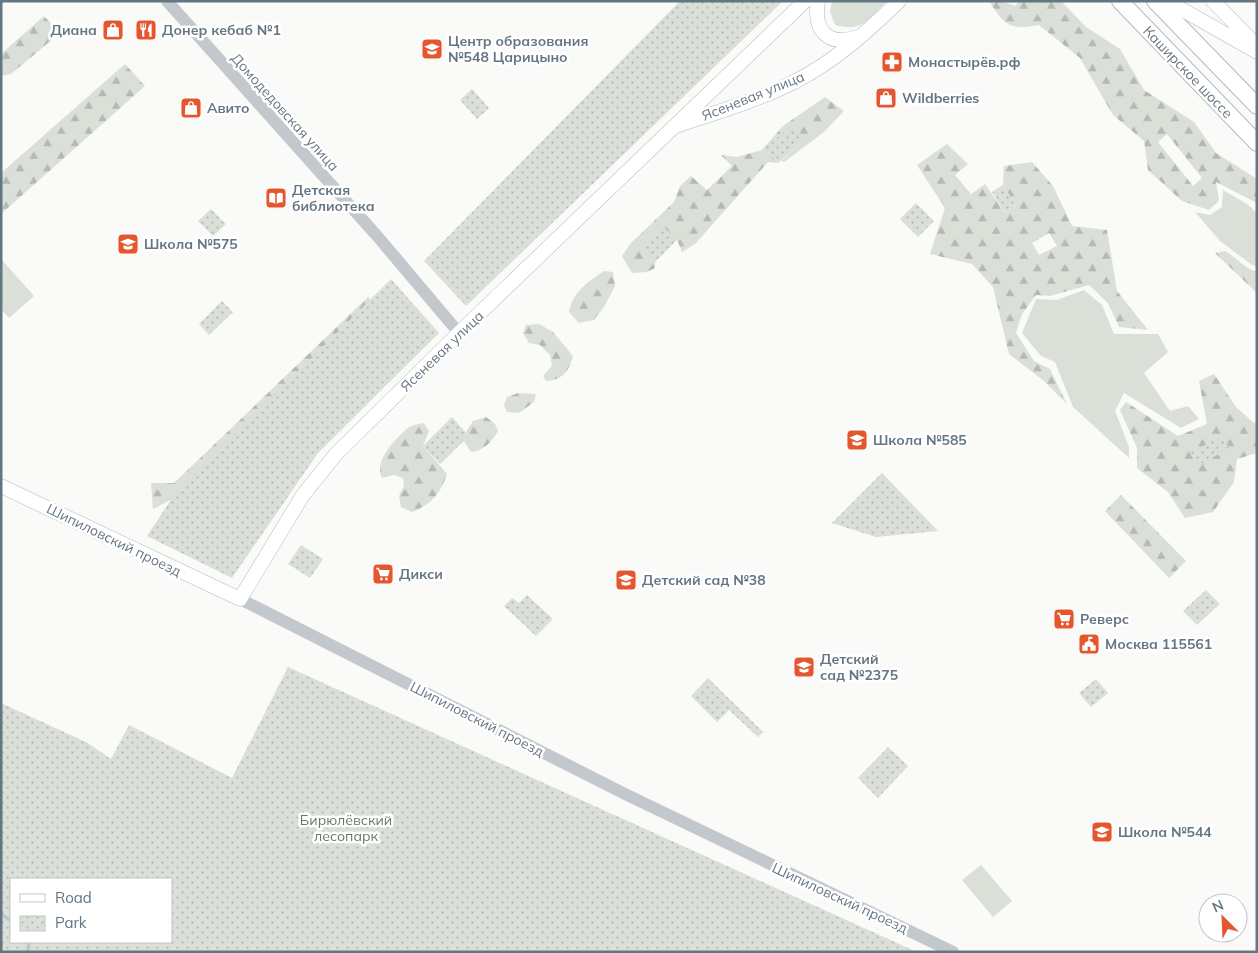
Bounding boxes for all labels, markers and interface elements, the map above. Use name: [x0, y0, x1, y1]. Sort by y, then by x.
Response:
shop icon: Диана: [101, 18, 125, 42]
restaurant icon: Донер кебаб №1: [134, 18, 158, 42]
place label: Диана: [50, 21, 97, 39]
place label: Донер кебаб №1: [162, 21, 281, 39]
street label: Каширское шоссе: [1139, 22, 1237, 122]
place label: Центр образования №548 Царицыно: [448, 32, 588, 66]
school or university icon: Центр образования №548 Царицыно: [420, 37, 444, 61]
street label: Домодедовская улица: [227, 49, 343, 175]
pharmacy icon: Монастырёв.рф: [880, 50, 904, 74]
place label: Монастырёв.рф: [908, 53, 1021, 71]
street label: Ясеневая улица: [699, 67, 807, 125]
shop icon: Wildberries: [874, 86, 898, 110]
place label: Wildberries: [902, 89, 979, 107]
shop icon: Авито: [179, 96, 203, 120]
place label: Авито: [207, 99, 249, 117]
place label: Детская библиотека: [292, 181, 375, 215]
library icon: Детская библиотека: [264, 186, 288, 210]
school or university icon: Школа №575: [116, 232, 140, 256]
place label: Школа №575: [144, 235, 238, 253]
street label: Ясеневая улица: [397, 307, 487, 395]
school or university icon: Школа №585: [845, 428, 869, 452]
place label: Школа №585: [873, 431, 967, 449]
street label: Шипиловский проезд: [44, 500, 185, 581]
supermarket icon: Дикси: [371, 562, 395, 586]
place label: Дикси: [399, 565, 443, 583]
school or university icon: Детский сад №38: [614, 568, 638, 592]
place label: Детский сад №38: [642, 571, 766, 589]
supermarket icon: Реверс: [1052, 607, 1076, 631]
place label: Реверс: [1080, 610, 1129, 628]
public building icon: Москва 115561: [1077, 632, 1101, 656]
place label: Москва 115561: [1105, 635, 1212, 653]
place label: Детский сад №2375: [820, 650, 898, 684]
school or university icon: Детский сад №2375: [792, 655, 816, 679]
street label: Шипиловский проезд: [407, 677, 547, 761]
park label: Бирюлёвский лесопарк: [300, 811, 392, 845]
school or university icon: Школа №544: [1090, 820, 1114, 844]
place label: Школа №544: [1118, 823, 1212, 841]
street label: Шипиловский проезд: [769, 859, 911, 938]
legend: [10, 878, 172, 943]
text: Road: [55, 888, 92, 907]
north arrow: [1198, 893, 1248, 943]
text: N: [1209, 896, 1226, 916]
text: Park: [55, 913, 87, 932]

